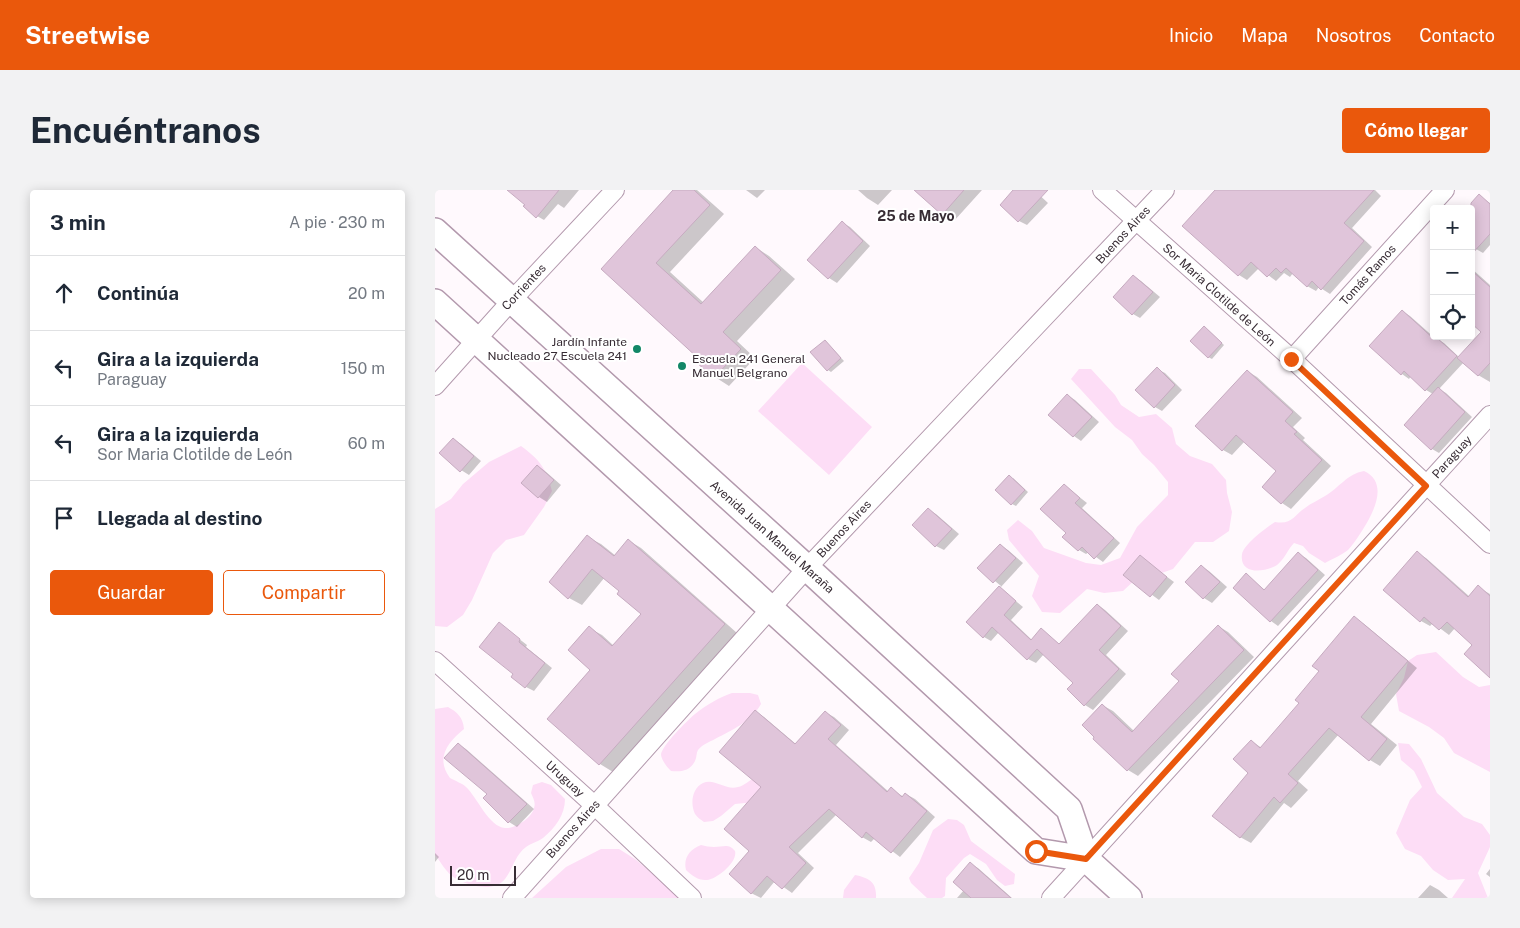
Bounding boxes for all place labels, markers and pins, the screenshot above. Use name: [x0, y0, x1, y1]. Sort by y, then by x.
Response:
place label: Jardín Infante Nucleado 27 Escuela 241: [487, 335, 627, 363]
marker: Jardín Infante Nucleado 27 Escuela 241: [631, 343, 643, 355]
place label: Escuela 241 General Manuel Belgrano: [692, 352, 806, 380]
marker: Escuela 241 General Manuel Belgrano: [676, 360, 688, 372]

